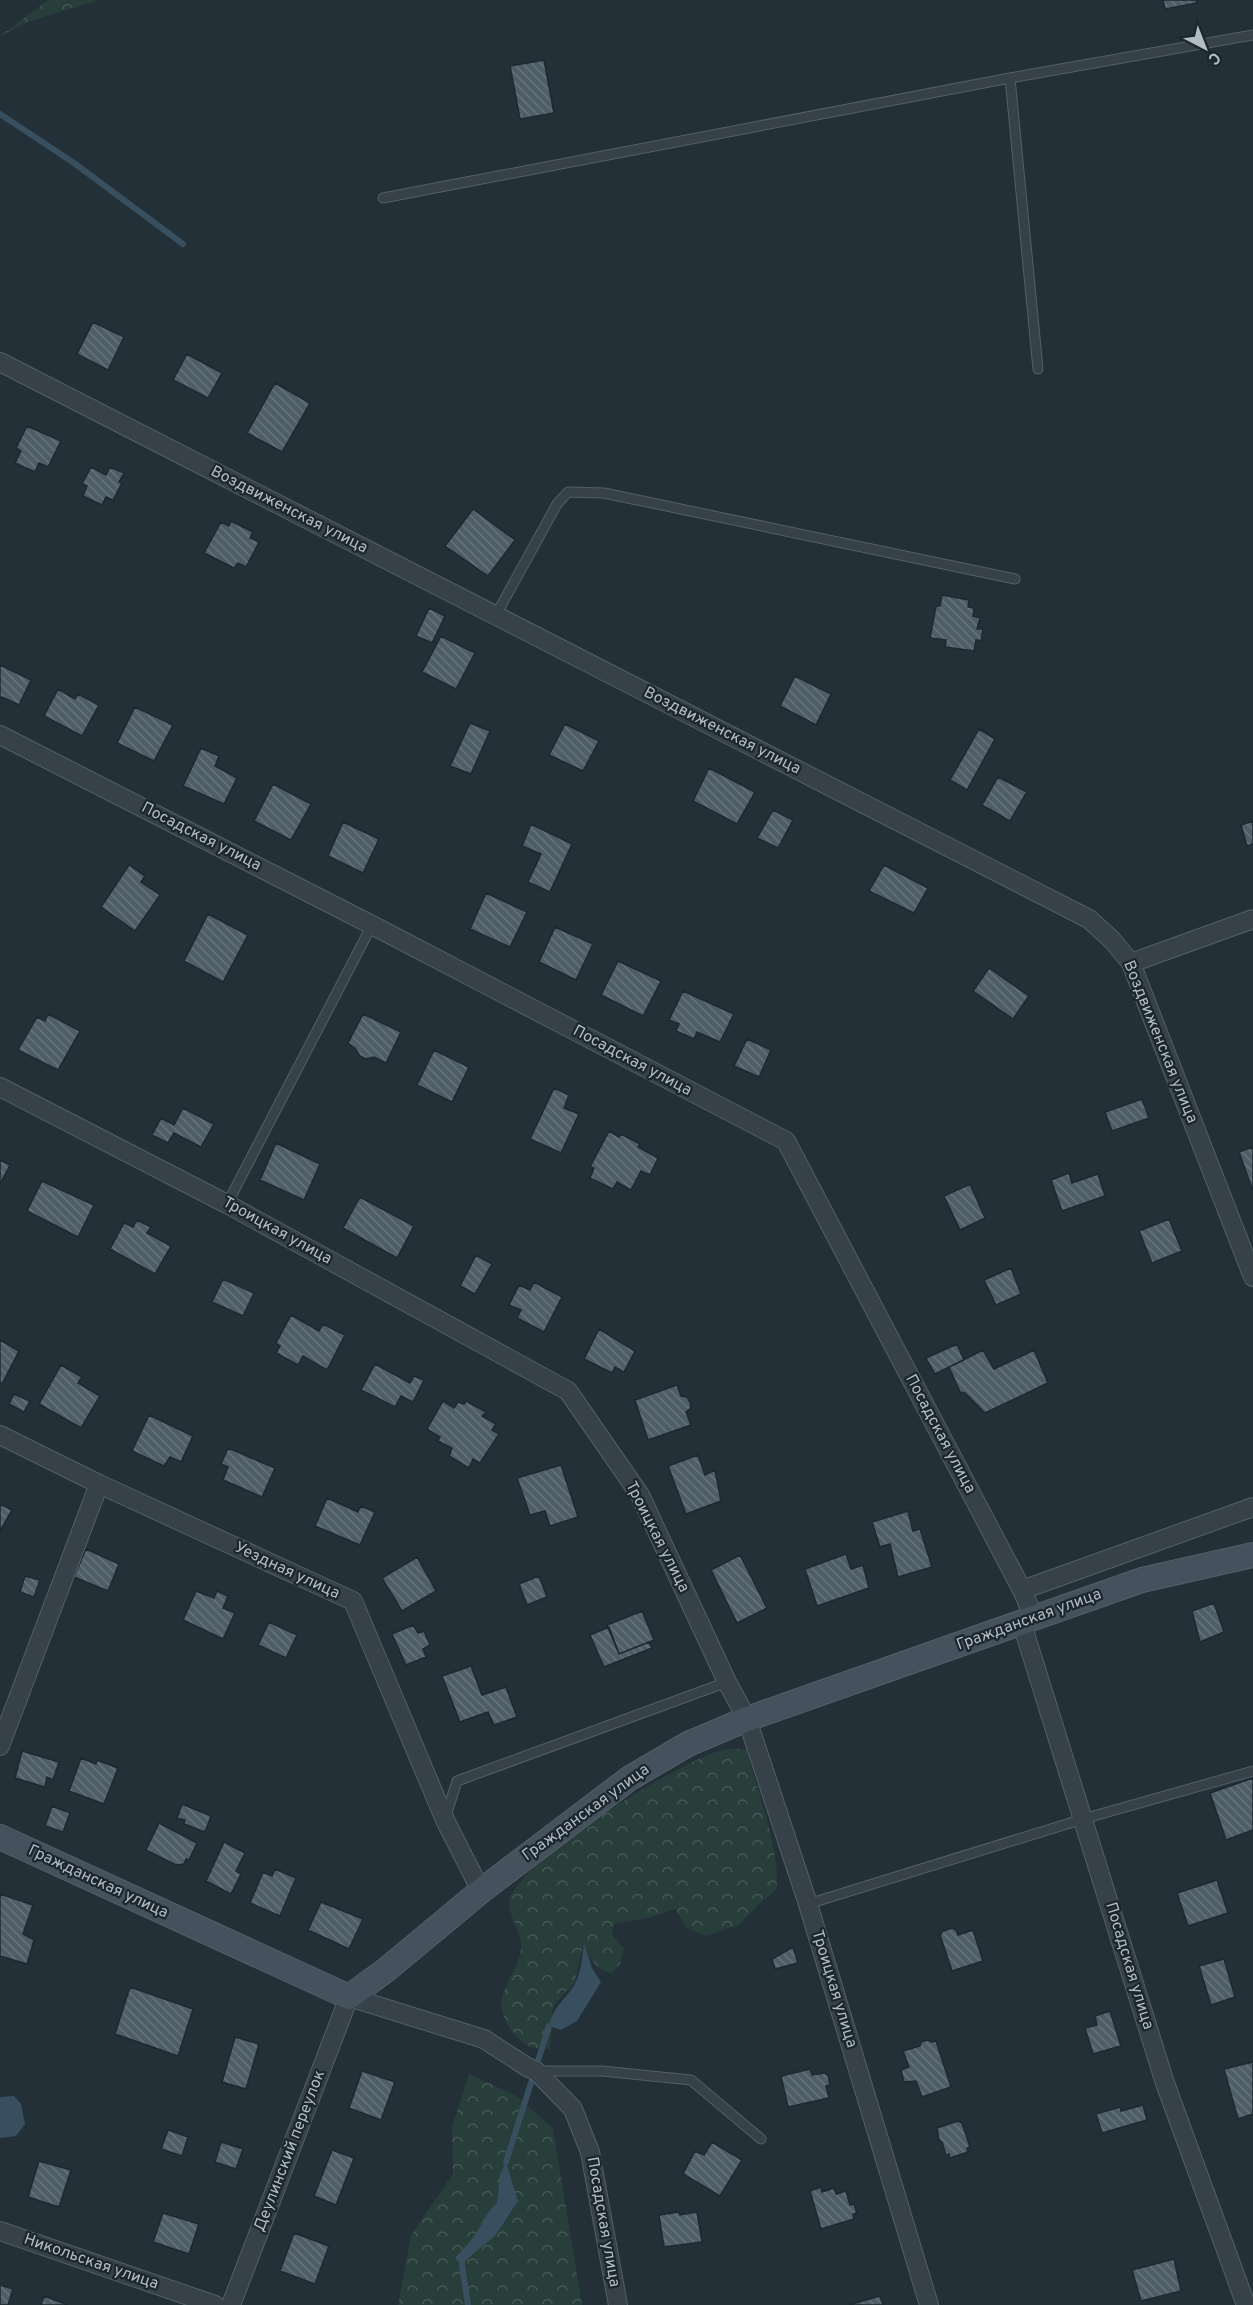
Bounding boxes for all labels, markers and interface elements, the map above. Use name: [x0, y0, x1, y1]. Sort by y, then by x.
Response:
north arrow: [1175, 18, 1235, 78]
text: С: [1203, 47, 1224, 69]
street label: Воздвиженская улица: [207, 462, 371, 558]
street label: Воздвиженская улица: [640, 683, 804, 779]
street label: Посадская улица: [138, 798, 264, 876]
street label: Воздвиженская улица: [1118, 958, 1202, 1126]
street label: Посадская улица: [569, 1021, 695, 1101]
street label: Троицкая улица: [219, 1193, 335, 1269]
street label: Посадская улица: [900, 1371, 980, 1497]
street label: Троицкая улица: [620, 1478, 694, 1596]
street label: Уездная улица: [231, 1538, 343, 1604]
street label: Гражданская улица: [954, 1585, 1104, 1655]
street label: Гражданская улица: [518, 1760, 654, 1866]
street label: Гражданская улица: [25, 1841, 171, 1923]
street label: Посадская улица: [1100, 1900, 1158, 2032]
street label: Троицкая улица: [807, 1928, 861, 2050]
street label: Деулинский переулок: [250, 2067, 330, 2235]
street label: Посадская улица: [582, 2155, 624, 2289]
street label: Никольская улица: [21, 2230, 161, 2294]

